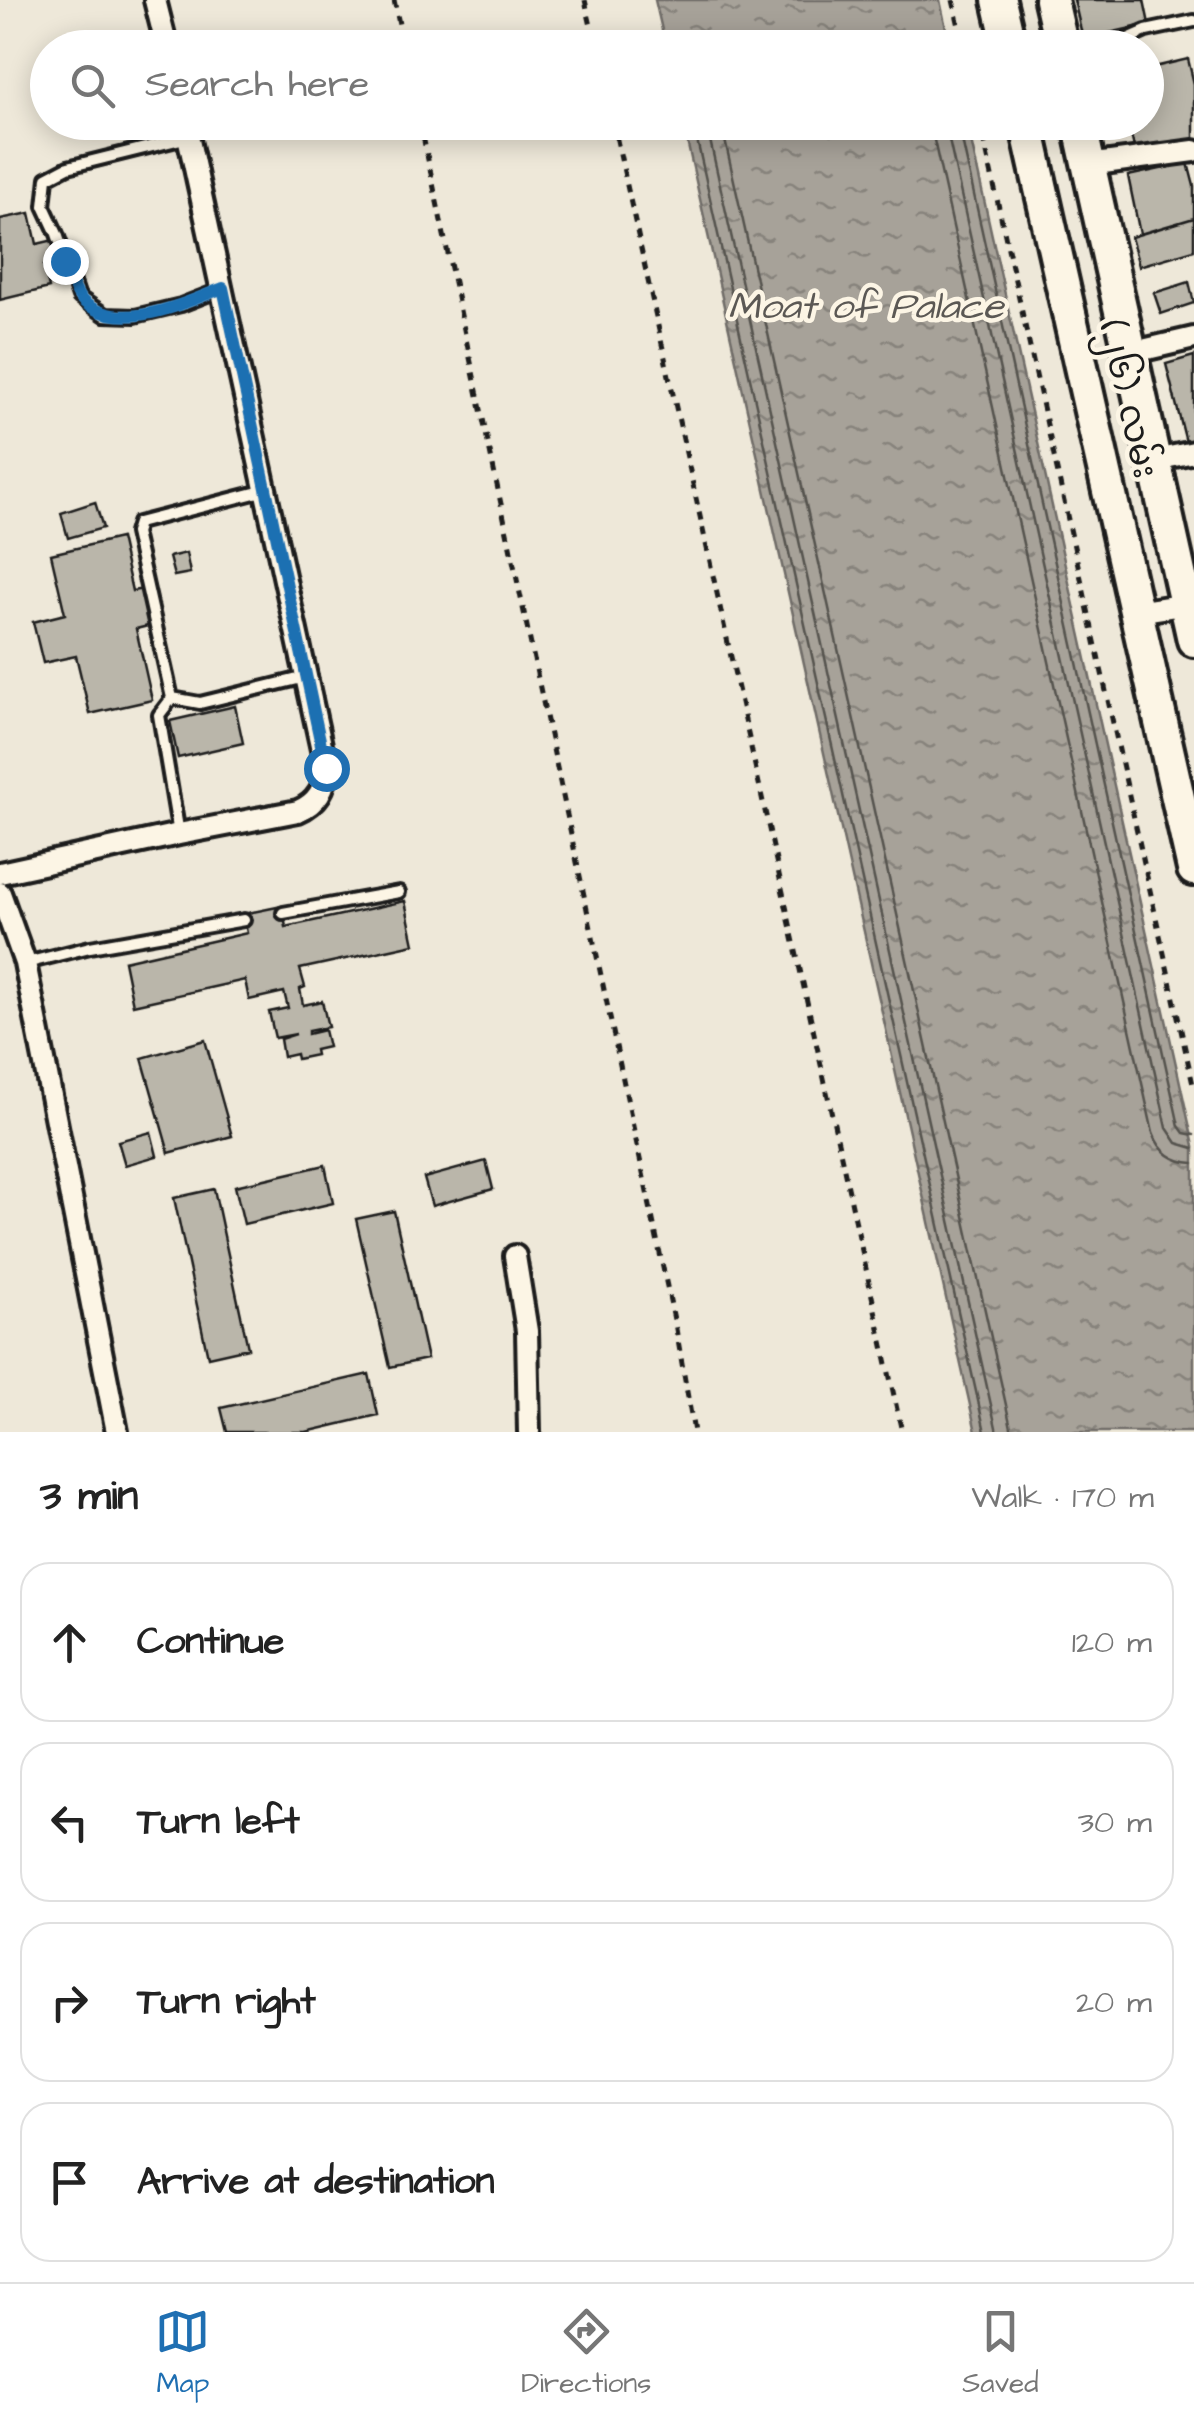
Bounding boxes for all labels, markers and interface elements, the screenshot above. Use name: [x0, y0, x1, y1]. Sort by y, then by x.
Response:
search box: [30, 30, 1164, 140]
icon: search: [65, 58, 120, 113]
text: Search here: [145, 59, 369, 111]
route end: [43, 239, 89, 285]
water label: Moat of Palace: [728, 281, 1006, 333]
street label: (၂၆) လမ်း: [1084, 315, 1170, 484]
route start: [304, 746, 350, 792]
text: 3 min: [40, 1468, 138, 1526]
text: Walk · 170 m: [971, 1475, 1154, 1520]
icon: ahead: [42, 1615, 97, 1670]
text: Continue: [137, 1616, 284, 1668]
text: 120 m: [1072, 1620, 1152, 1665]
icon: left: [42, 1795, 97, 1850]
text: Turn left: [137, 1796, 300, 1848]
text: 30 m: [1078, 1800, 1152, 1845]
icon: right: [42, 1975, 97, 2030]
text: Turn right: [137, 1976, 316, 2028]
text: 20 m: [1076, 1980, 1152, 2025]
icon: arrive: [42, 2155, 97, 2210]
text: Arrive at destination: [137, 2156, 494, 2208]
tab: Map: [155, 2304, 210, 2403]
tab: Directions: [521, 2304, 651, 2403]
tab: Saved: [962, 2304, 1039, 2403]

